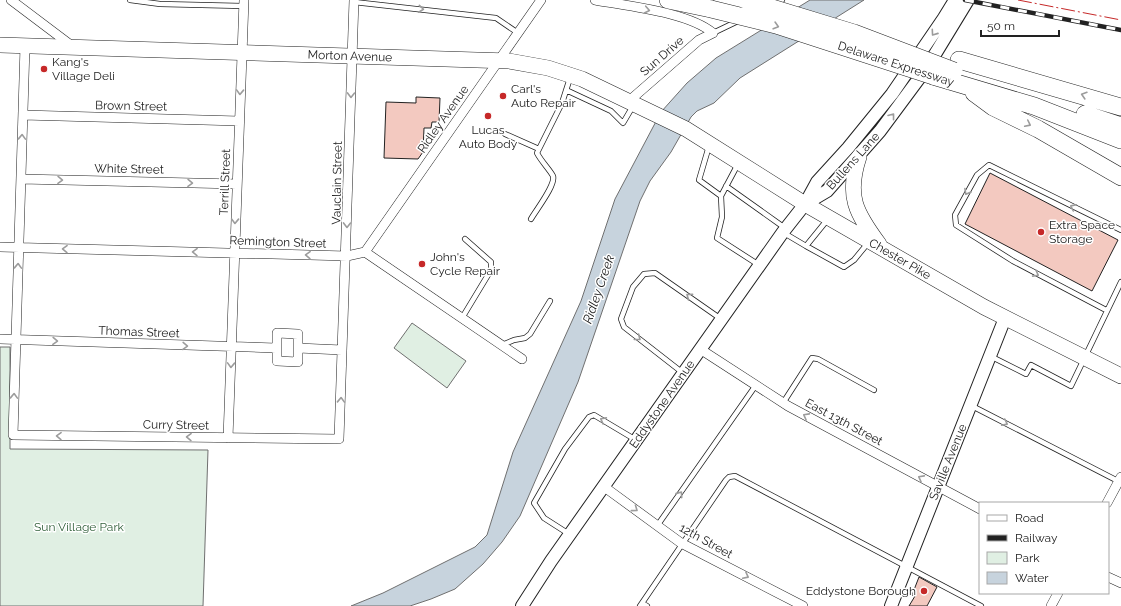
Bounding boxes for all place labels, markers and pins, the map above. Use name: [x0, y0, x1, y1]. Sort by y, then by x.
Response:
place label: Kang's Village Deli: [52, 55, 115, 83]
marker: Kang's Village Deli: [39, 64, 49, 74]
place label: Carl's Auto Repair: [511, 82, 576, 110]
marker: Carl's Auto Repair: [498, 91, 508, 101]
marker: Lucas Auto Body: [483, 111, 493, 121]
place label: Lucas Auto Body: [459, 123, 518, 151]
place label: Extra Space Storage: [1049, 218, 1115, 246]
marker: Extra Space Storage: [1036, 227, 1046, 237]
place label: John's Cycle Repair: [430, 250, 501, 278]
marker: John's Cycle Repair: [417, 259, 427, 269]
place label: Eddystone Borough: [806, 584, 916, 598]
marker: Eddystone Borough: [919, 586, 929, 596]

